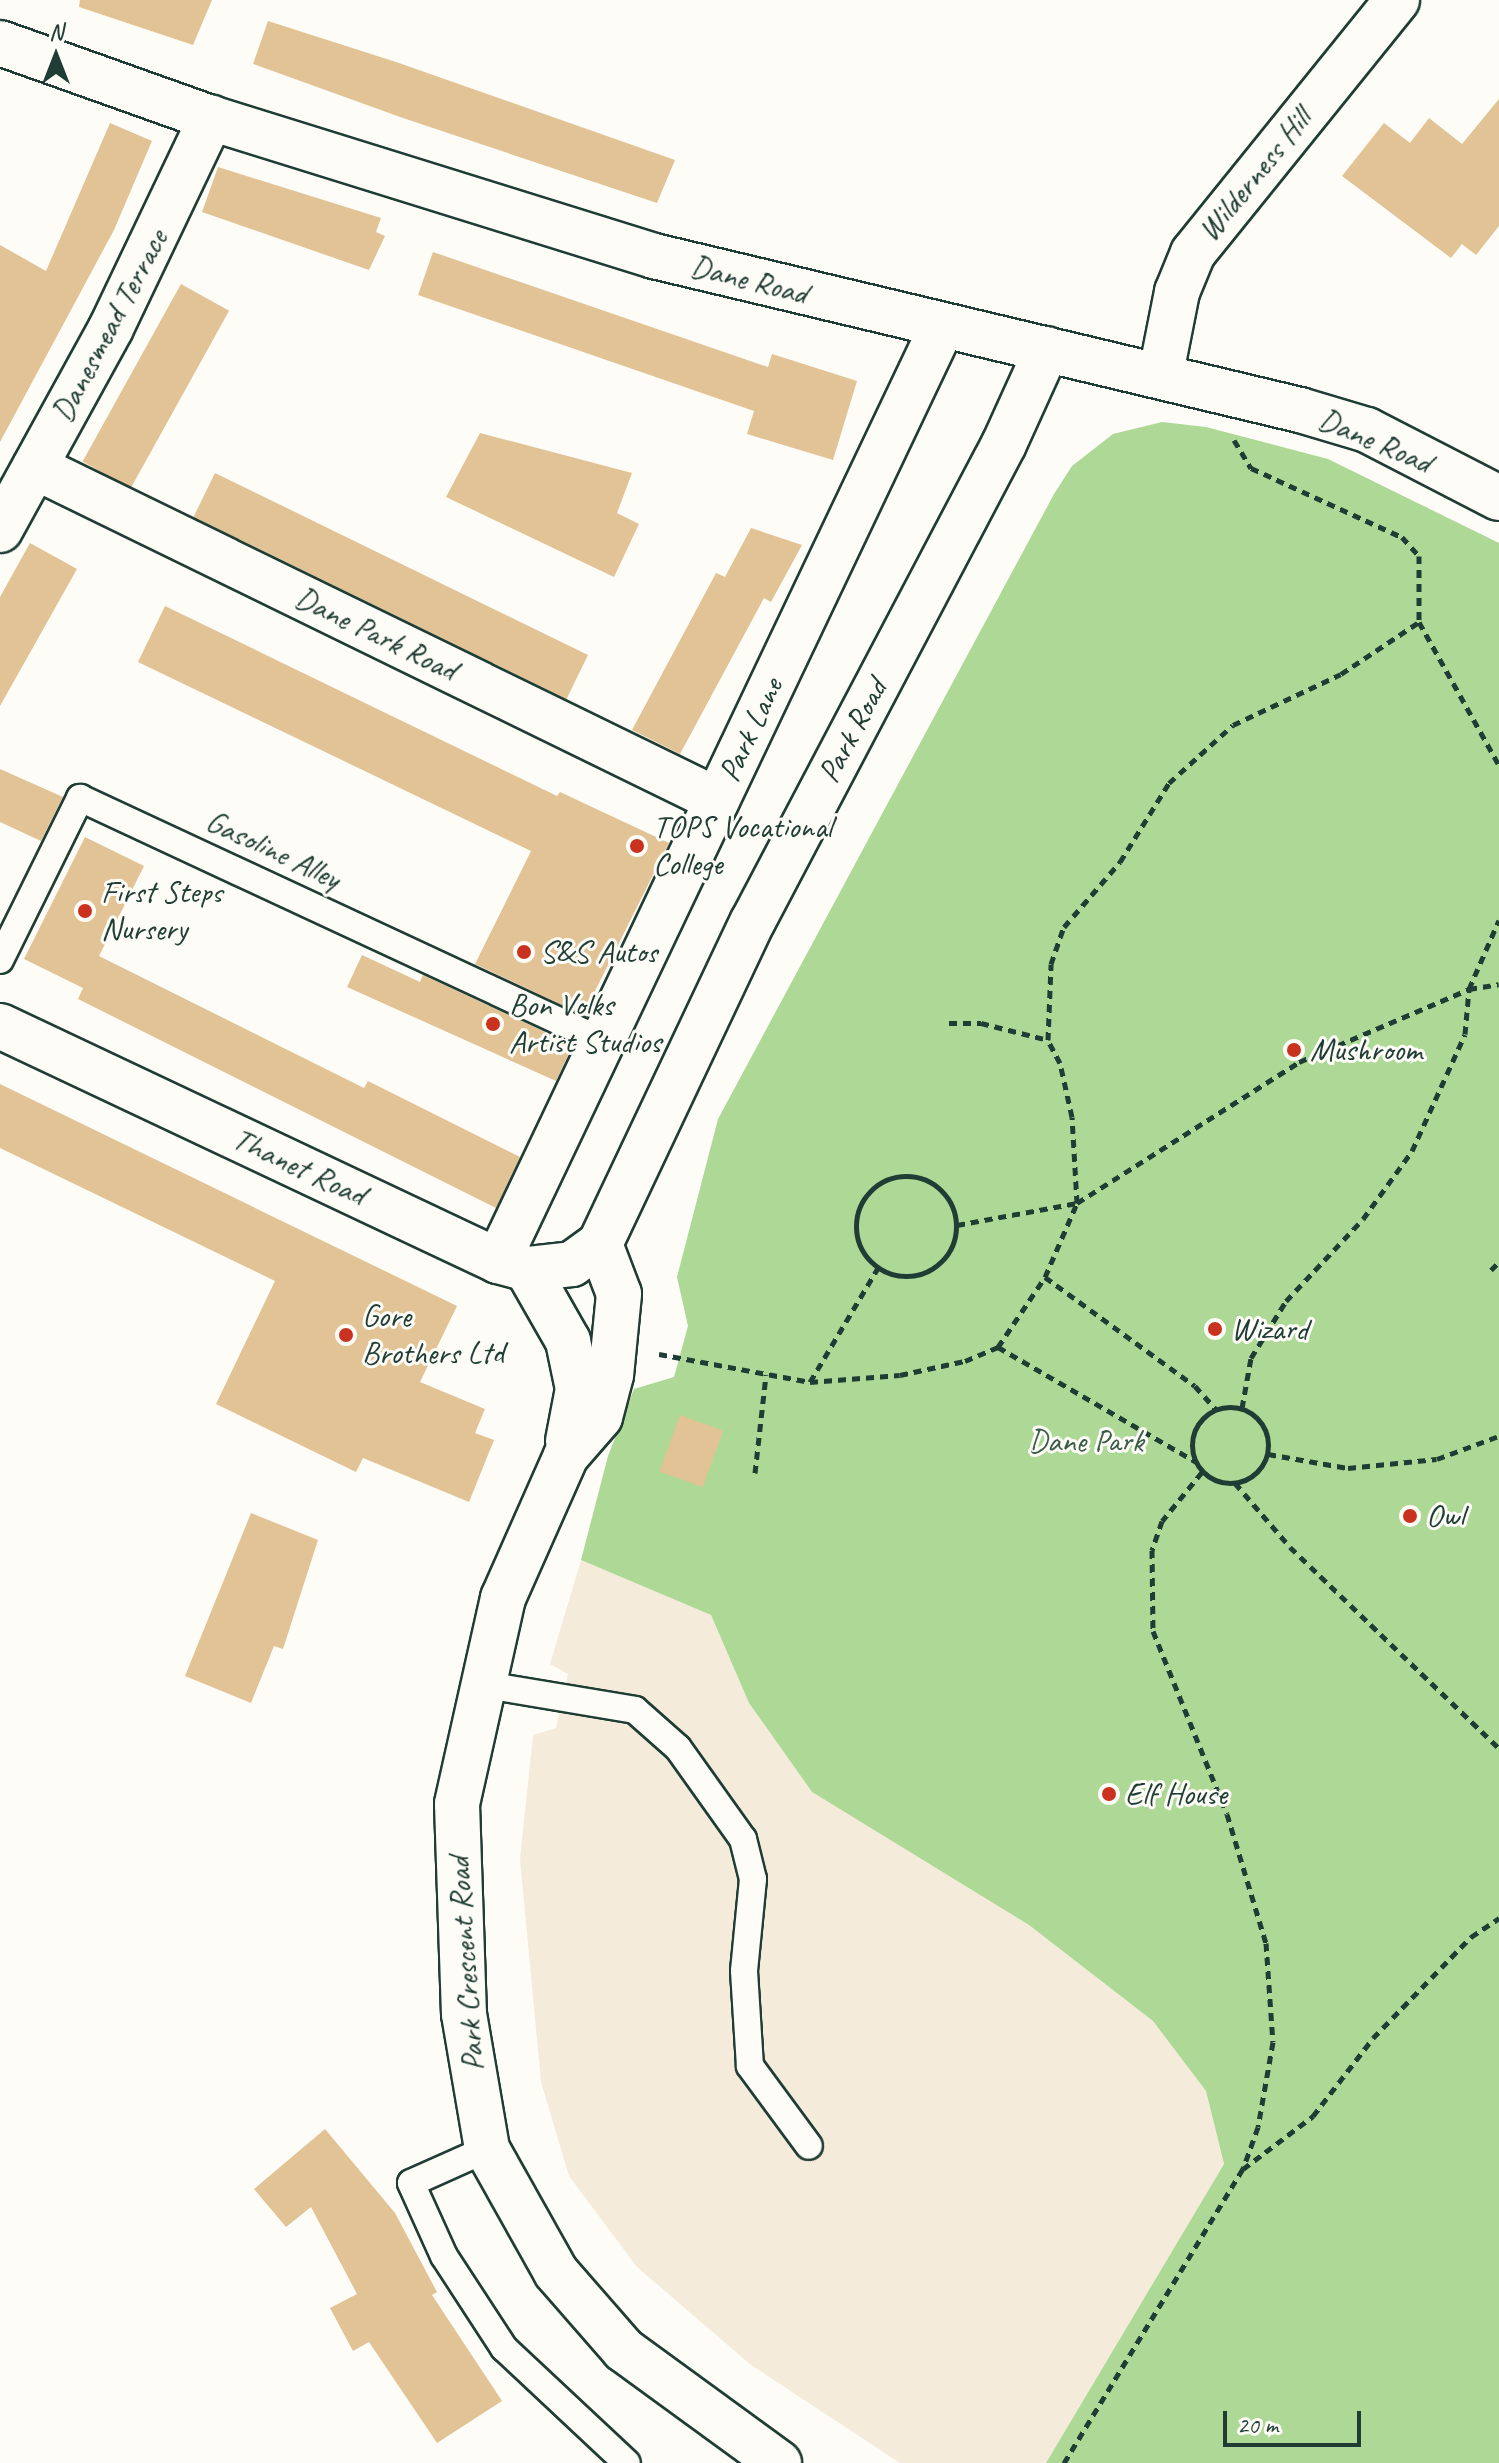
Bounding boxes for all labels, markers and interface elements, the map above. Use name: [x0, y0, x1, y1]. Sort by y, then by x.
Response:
north arrow: [16, 16, 96, 96]
text: N: [49, 18, 63, 46]
street label: Wilderness Hill: [1190, 101, 1320, 249]
street label: Danesmead Terrace: [43, 224, 177, 428]
street label: Dane Road: [687, 247, 811, 313]
street label: Dane Road: [1313, 400, 1437, 482]
street label: Dane Park Road: [288, 578, 464, 690]
street label: Park Lane: [710, 672, 792, 788]
street label: Park Road: [810, 673, 896, 789]
street label: Gasoline Alley: [200, 802, 346, 898]
place label: TOPS Vocational College: [653, 809, 832, 884]
marker: TOPS Vocational College: [628, 837, 646, 855]
place label: First Steps Nursery: [101, 874, 223, 949]
marker: First Steps Nursery: [76, 902, 94, 920]
place label: S&S Autos: [540, 933, 657, 971]
marker: S&S Autos: [515, 943, 533, 961]
place label: Bon Volks Artist Studios: [509, 987, 661, 1062]
marker: Bon Volks Artist Studios: [484, 1015, 502, 1033]
place label: Mushroom: [1310, 1031, 1422, 1069]
marker: Mushroom: [1285, 1041, 1303, 1059]
street label: Thanet Road: [227, 1120, 371, 1214]
place label: Gore Brothers Ltd: [362, 1298, 504, 1373]
place label: Wizard: [1231, 1310, 1308, 1348]
marker: Wizard: [1206, 1320, 1224, 1338]
marker: Gore Brothers Ltd: [337, 1326, 355, 1344]
park label: Dane Park: [1028, 1422, 1144, 1460]
place label: Owl: [1426, 1497, 1464, 1535]
marker: Owl: [1401, 1507, 1419, 1525]
place label: Elf House: [1125, 1775, 1227, 1813]
marker: Elf House: [1100, 1785, 1118, 1803]
street label: Park Crescent Road: [439, 1855, 493, 2073]
scale bar: [1227, 2395, 1365, 2445]
text: 20 m: [1237, 2410, 1278, 2440]

